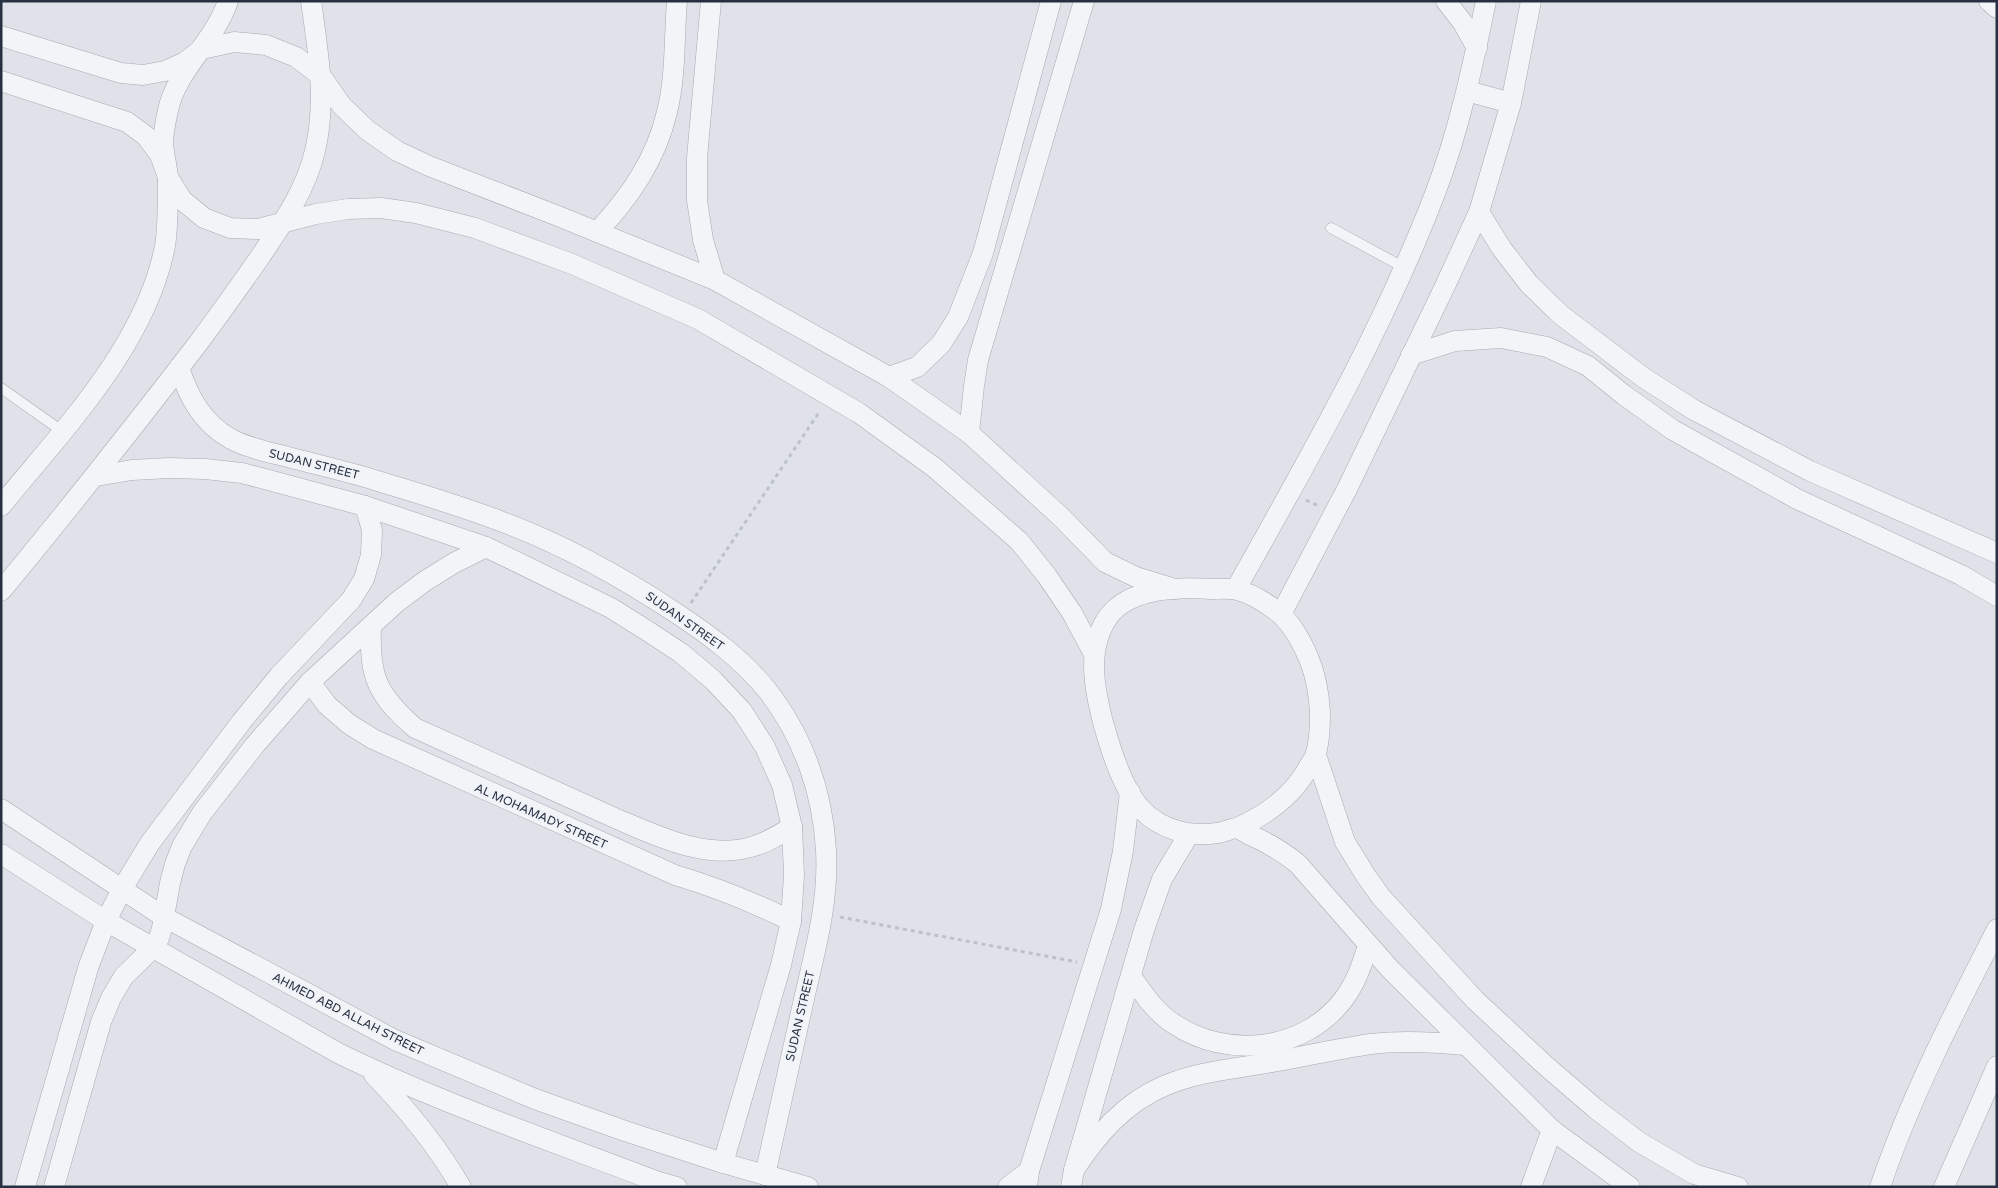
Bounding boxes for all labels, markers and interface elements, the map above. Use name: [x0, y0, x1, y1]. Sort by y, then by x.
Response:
street label: SUDAN STREET: [267, 446, 361, 482]
street label: SUDAN STREET: [643, 589, 727, 654]
street label: AL MOHAMADY STREET: [473, 780, 610, 852]
street label: SUDAN STREET: [783, 969, 817, 1063]
street label: AHMED ABD ALLAH STREET: [270, 970, 427, 1059]

